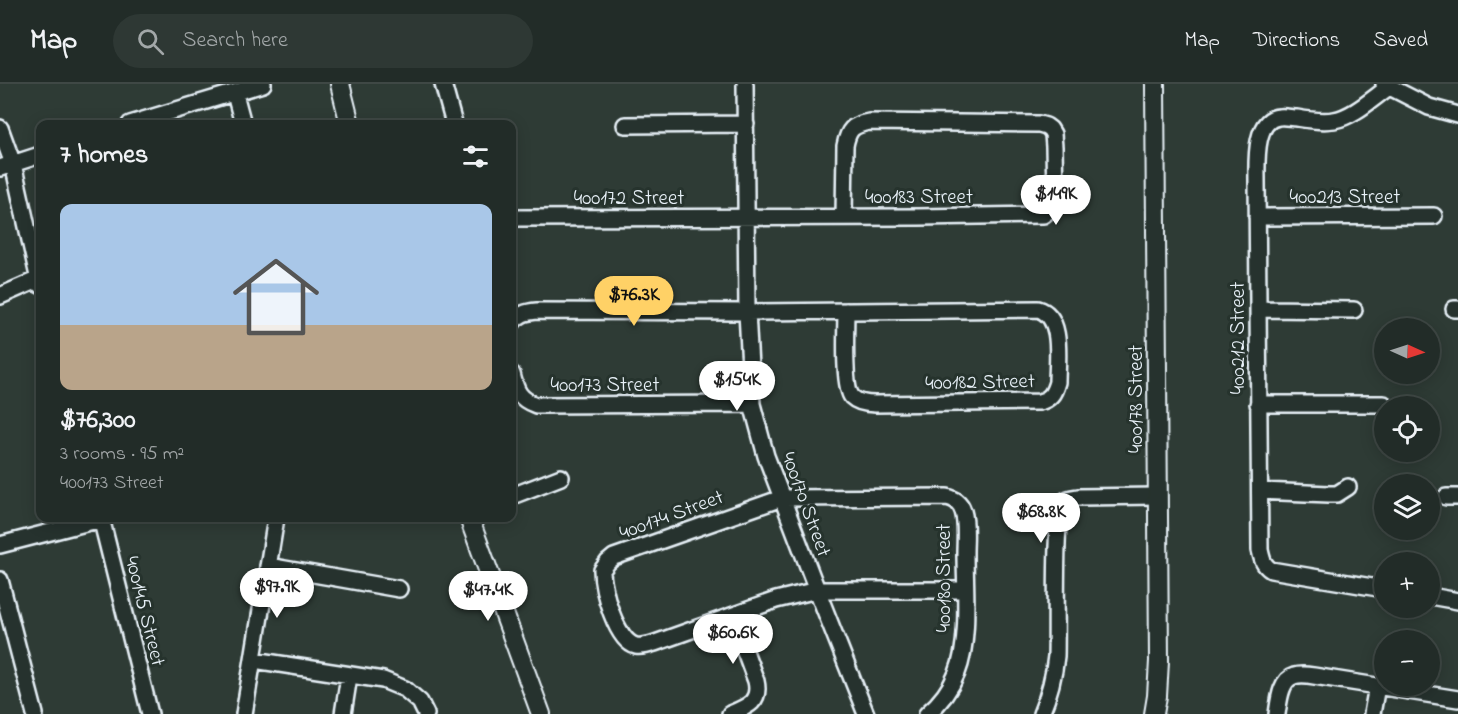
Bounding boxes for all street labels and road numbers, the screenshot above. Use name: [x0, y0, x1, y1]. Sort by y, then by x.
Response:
street label: 400183 Street: [865, 183, 973, 213]
street label: 400213 Street: [1290, 183, 1400, 213]
street label: 400172 Street: [574, 184, 684, 214]
street label: 400212 Street: [1224, 282, 1254, 394]
street label: 400178 Street: [1122, 345, 1152, 453]
street label: 400182 Street: [925, 367, 1035, 399]
street label: 400173 Street: [551, 371, 659, 401]
street label: 400170 Street: [772, 448, 838, 561]
street label: 400174 Street: [615, 483, 728, 549]
street label: 400180 Street: [930, 524, 960, 632]
street label: 400145 Street: [116, 553, 172, 670]

